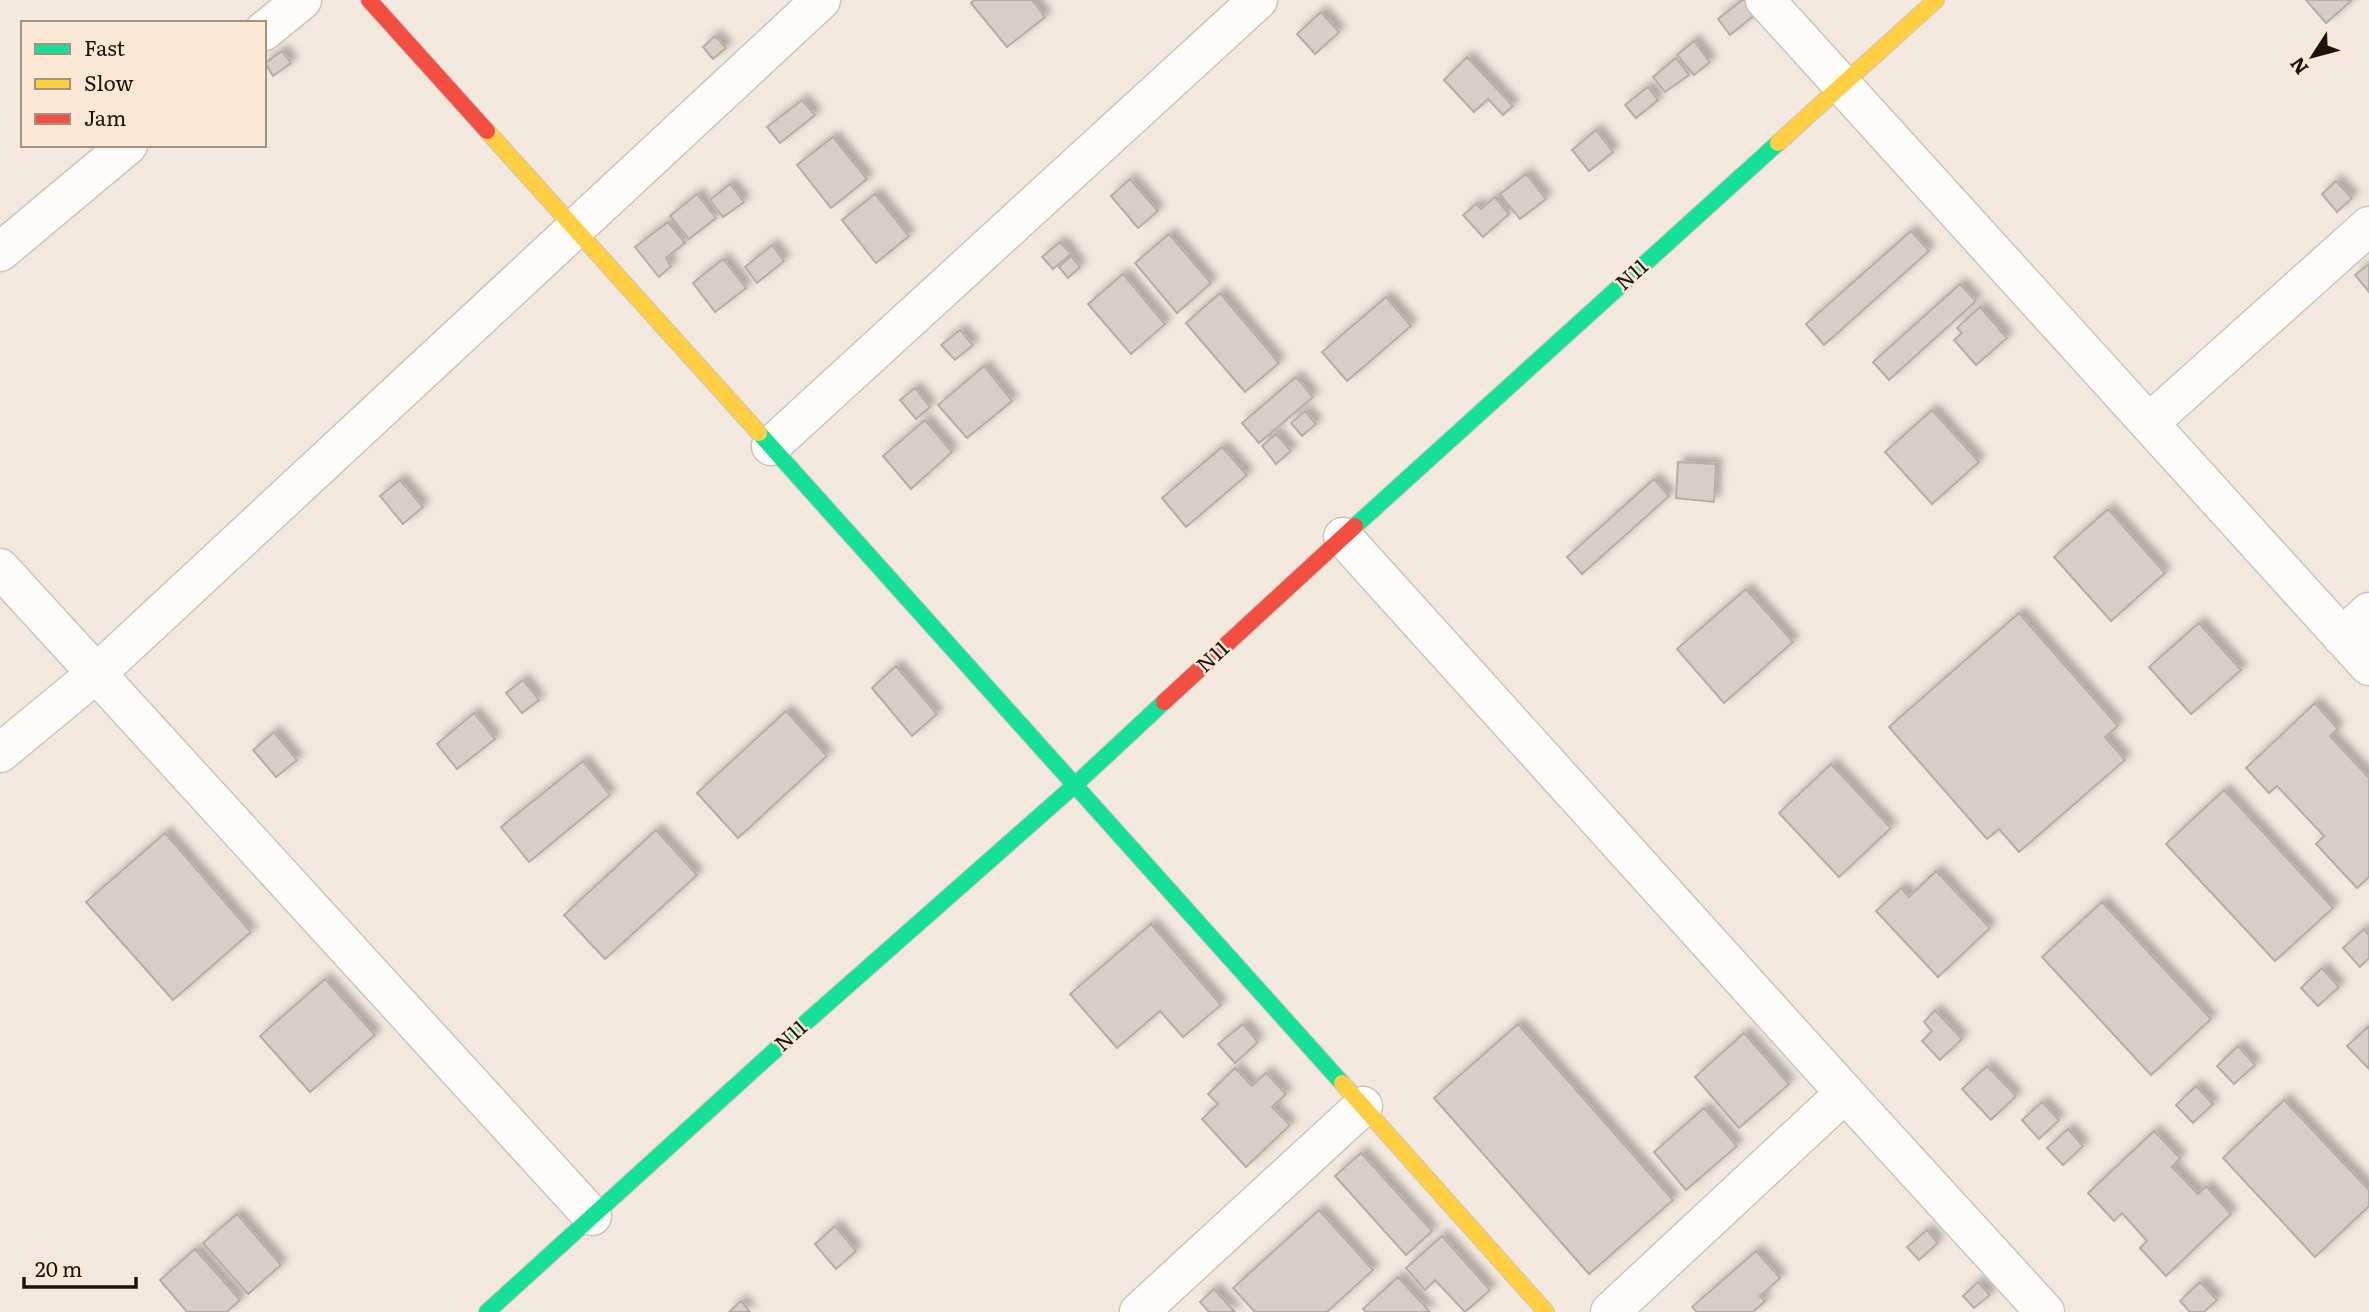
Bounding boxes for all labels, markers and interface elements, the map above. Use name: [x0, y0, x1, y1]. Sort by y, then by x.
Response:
legend: [21, 21, 266, 147]
north arrow: [2278, 21, 2348, 91]
text: Fast: [84, 31, 125, 62]
text: N: [2282, 52, 2314, 81]
text: Slow: [84, 66, 134, 97]
text: Jam: [84, 101, 126, 132]
street label: N11: [1607, 250, 1654, 296]
street label: N11: [1188, 632, 1235, 678]
street label: N11: [766, 1011, 813, 1057]
scale bar: [24, 1246, 136, 1290]
text: 20 m: [35, 1252, 82, 1283]

